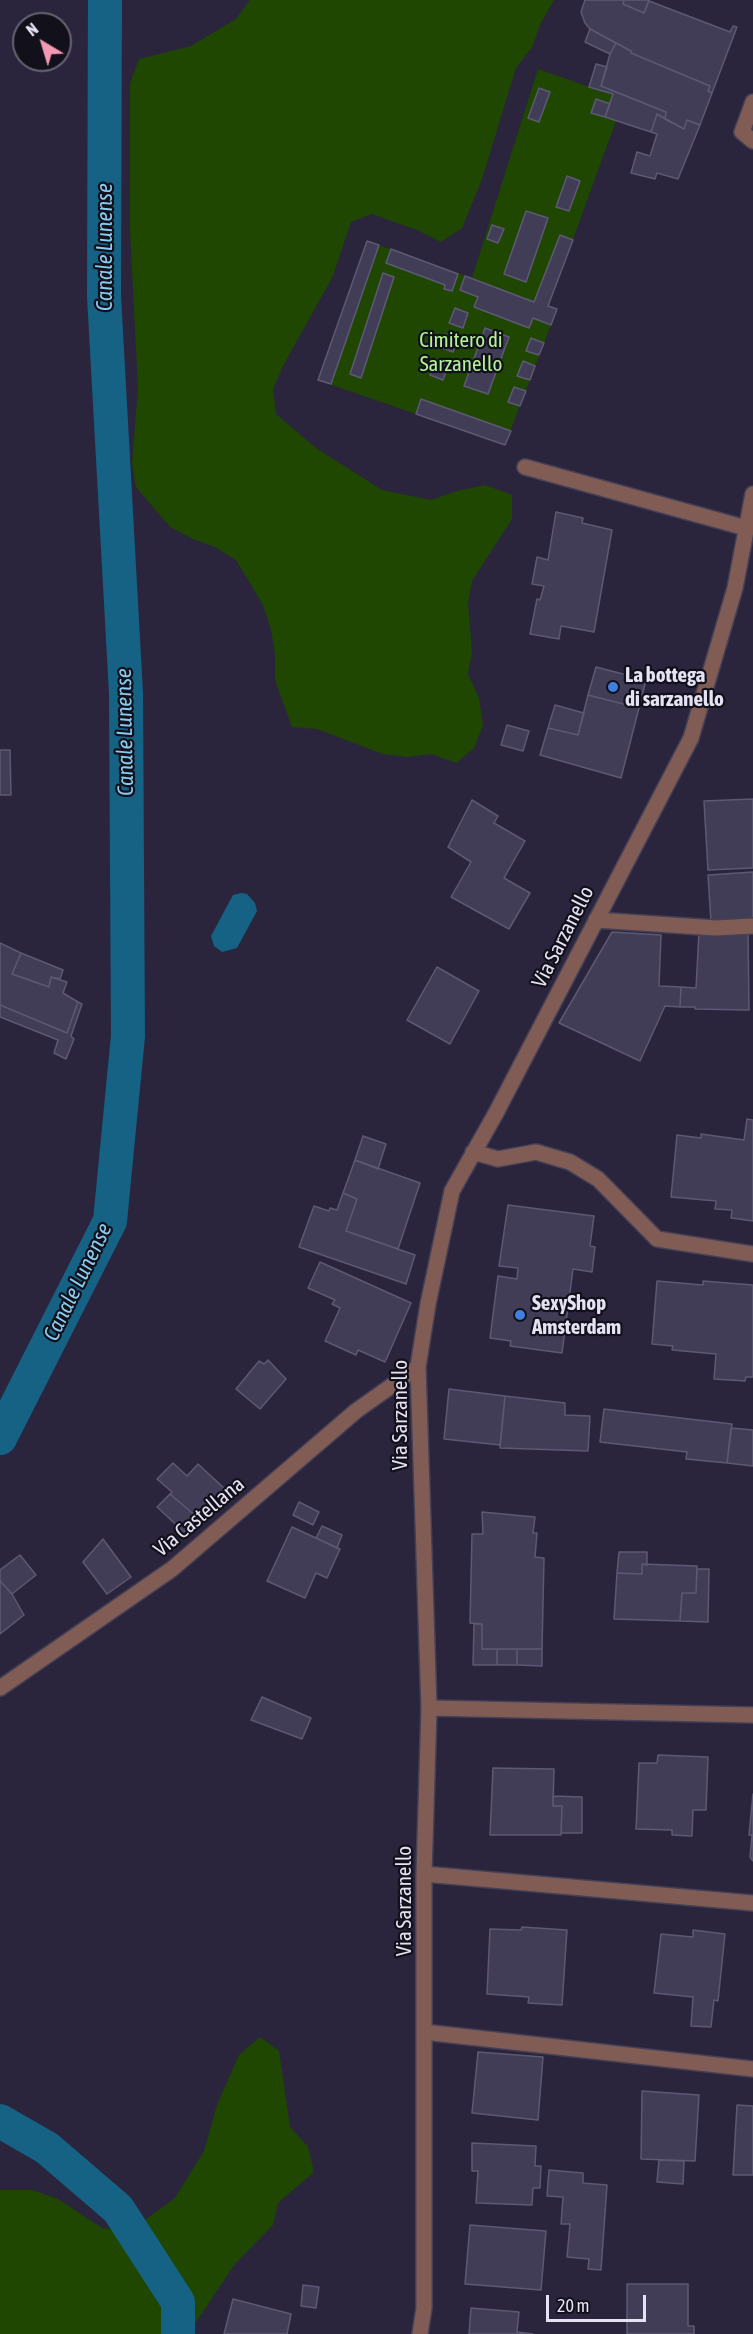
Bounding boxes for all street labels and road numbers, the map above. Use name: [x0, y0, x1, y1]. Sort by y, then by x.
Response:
street label: Via Sarzanello: [527, 882, 599, 992]
street label: Via Sarzanello: [387, 1360, 413, 1470]
street label: Via Castellana: [149, 1472, 249, 1562]
street label: Via Sarzanello: [391, 1846, 417, 1956]

